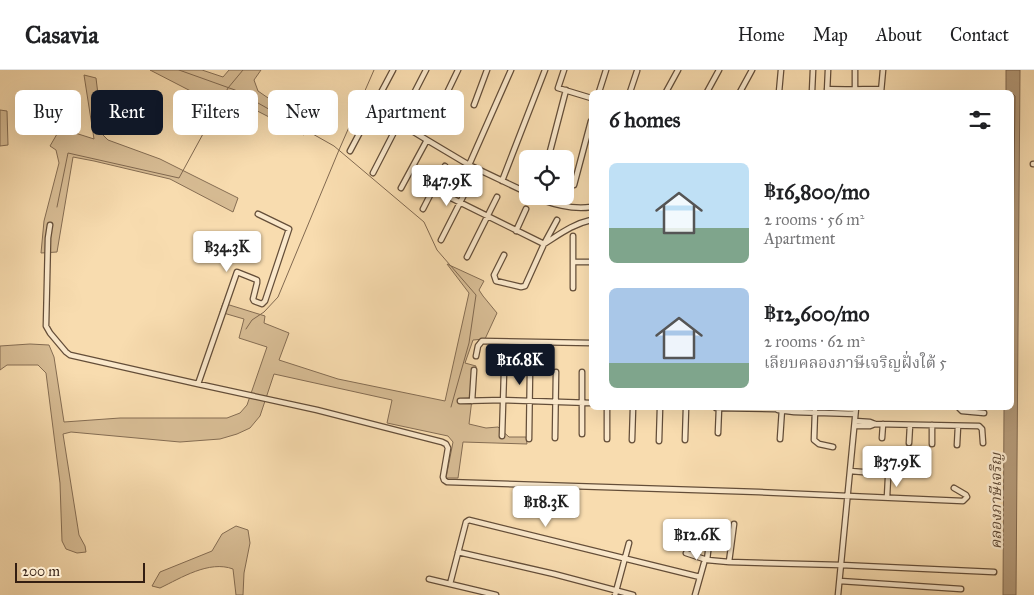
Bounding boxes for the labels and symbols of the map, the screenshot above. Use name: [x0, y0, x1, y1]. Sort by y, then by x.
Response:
pin: ฿47.9K: [406, 164, 488, 207]
pin: ฿34.3K: [186, 230, 268, 273]
pin: ฿16.8K: [479, 344, 561, 386]
pin: ฿37.9K: [856, 446, 938, 488]
water label: คลองภาษีเจริญ: [987, 452, 1005, 549]
pin: ฿18.3K: [505, 486, 587, 528]
pin: ฿12.6K: [656, 518, 738, 561]
scale bar: [15, 560, 145, 583]

